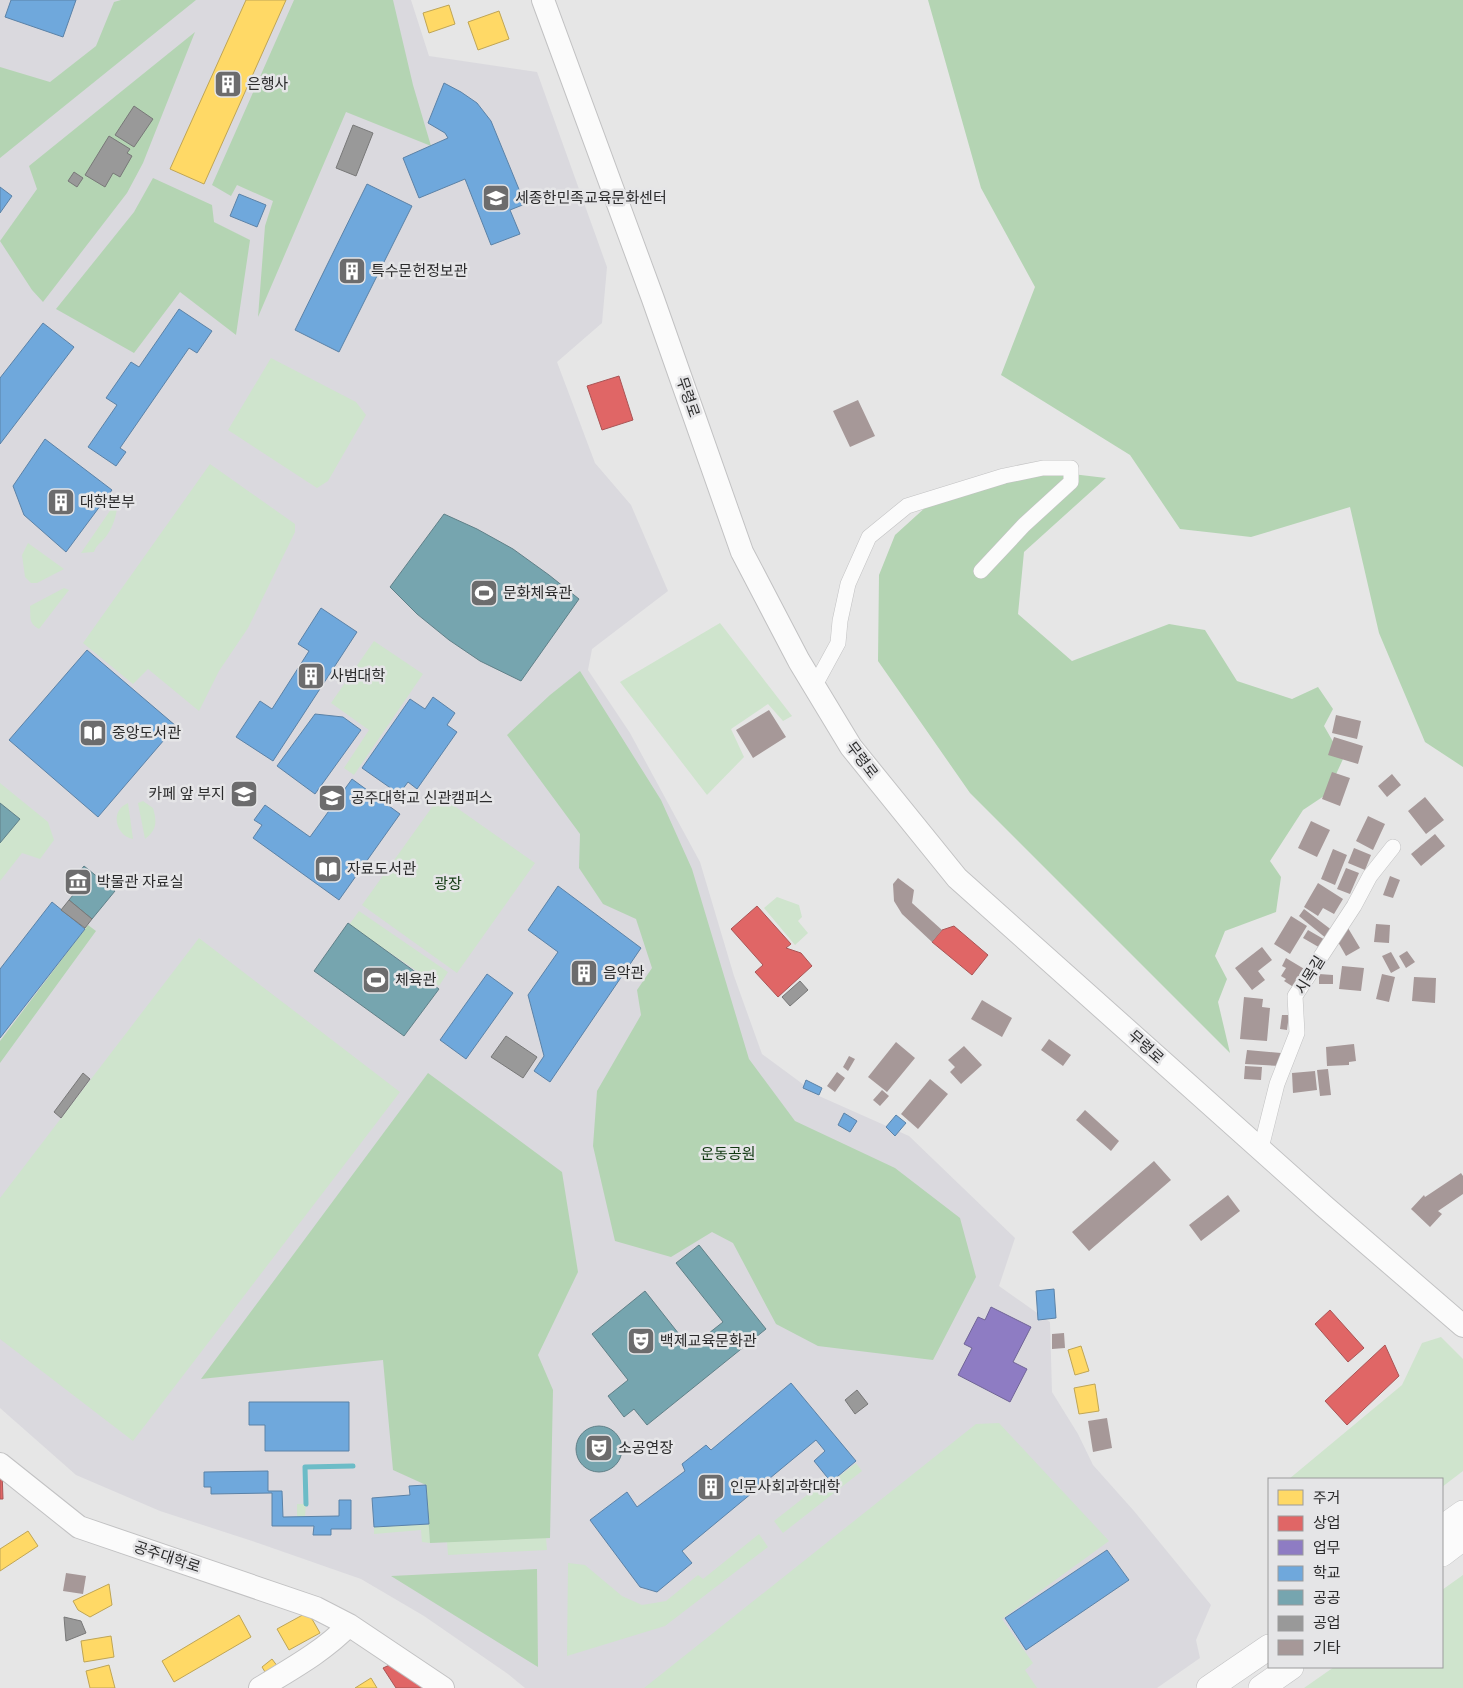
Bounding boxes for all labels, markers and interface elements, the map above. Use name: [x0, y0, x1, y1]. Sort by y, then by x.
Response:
building icon: 은행사: [213, 69, 243, 99]
place label: 은행사: [247, 74, 289, 92]
school or university icon: 세종한민족교육문화센터: [481, 183, 511, 213]
place label: 세종한민족교육문화센터: [515, 188, 667, 206]
building icon: 특수문헌정보관: [337, 256, 367, 286]
place label: 특수문헌정보관: [371, 261, 468, 279]
street label: 무령로: [674, 374, 704, 419]
building icon: 대학본부: [46, 487, 76, 517]
place label: 대학본부: [80, 492, 135, 510]
sports icon: 문화체육관: [469, 578, 499, 608]
place label: 문화체육관: [503, 583, 572, 601]
building icon: 사범대학: [296, 661, 326, 691]
place label: 사범대학: [330, 666, 385, 684]
library icon: 중앙도서관: [78, 718, 108, 748]
place label: 중앙도서관: [112, 723, 181, 741]
street label: 무령로: [843, 737, 882, 781]
school or university icon: 카페 앞 부지: [229, 779, 259, 809]
school or university icon: 공주대학교 신관캠퍼스: [317, 783, 347, 813]
place label: 카페 앞 부지: [148, 784, 225, 802]
place label: 공주대학교 신관캠퍼스: [351, 788, 493, 806]
library icon: 자료도서관: [313, 854, 343, 884]
place label: 자료도서관: [347, 859, 416, 877]
museum icon: 박물관 자료실: [63, 867, 93, 897]
place label: 박물관 자료실: [97, 872, 184, 890]
park label: 광장: [434, 874, 462, 892]
street label: 시목길: [1291, 952, 1328, 997]
building icon: 음악관: [569, 958, 599, 988]
place label: 음악관: [603, 963, 645, 981]
sports icon: 체육관: [361, 965, 391, 995]
place label: 체육관: [395, 970, 437, 988]
street label: 무령로: [1125, 1026, 1168, 1067]
park label: 운동공원: [700, 1144, 756, 1162]
theatre icon: 백제교육문화관: [626, 1326, 656, 1356]
place label: 백제교육문화관: [660, 1331, 757, 1349]
theatre icon: 소공연장: [584, 1433, 614, 1463]
place label: 소공연장: [618, 1438, 673, 1456]
building icon: 인문사회과학대학: [696, 1472, 726, 1502]
place label: 인문사회과학대학: [730, 1477, 841, 1495]
legend: [1268, 1478, 1443, 1668]
text: 주거: [1313, 1488, 1341, 1506]
text: 상업: [1313, 1513, 1341, 1531]
street label: 공주대학로: [132, 1537, 203, 1575]
text: 업무: [1313, 1538, 1341, 1556]
text: 학교: [1313, 1563, 1341, 1581]
text: 공공: [1313, 1588, 1341, 1606]
text: 공업: [1313, 1613, 1341, 1631]
text: 기타: [1313, 1638, 1341, 1656]

